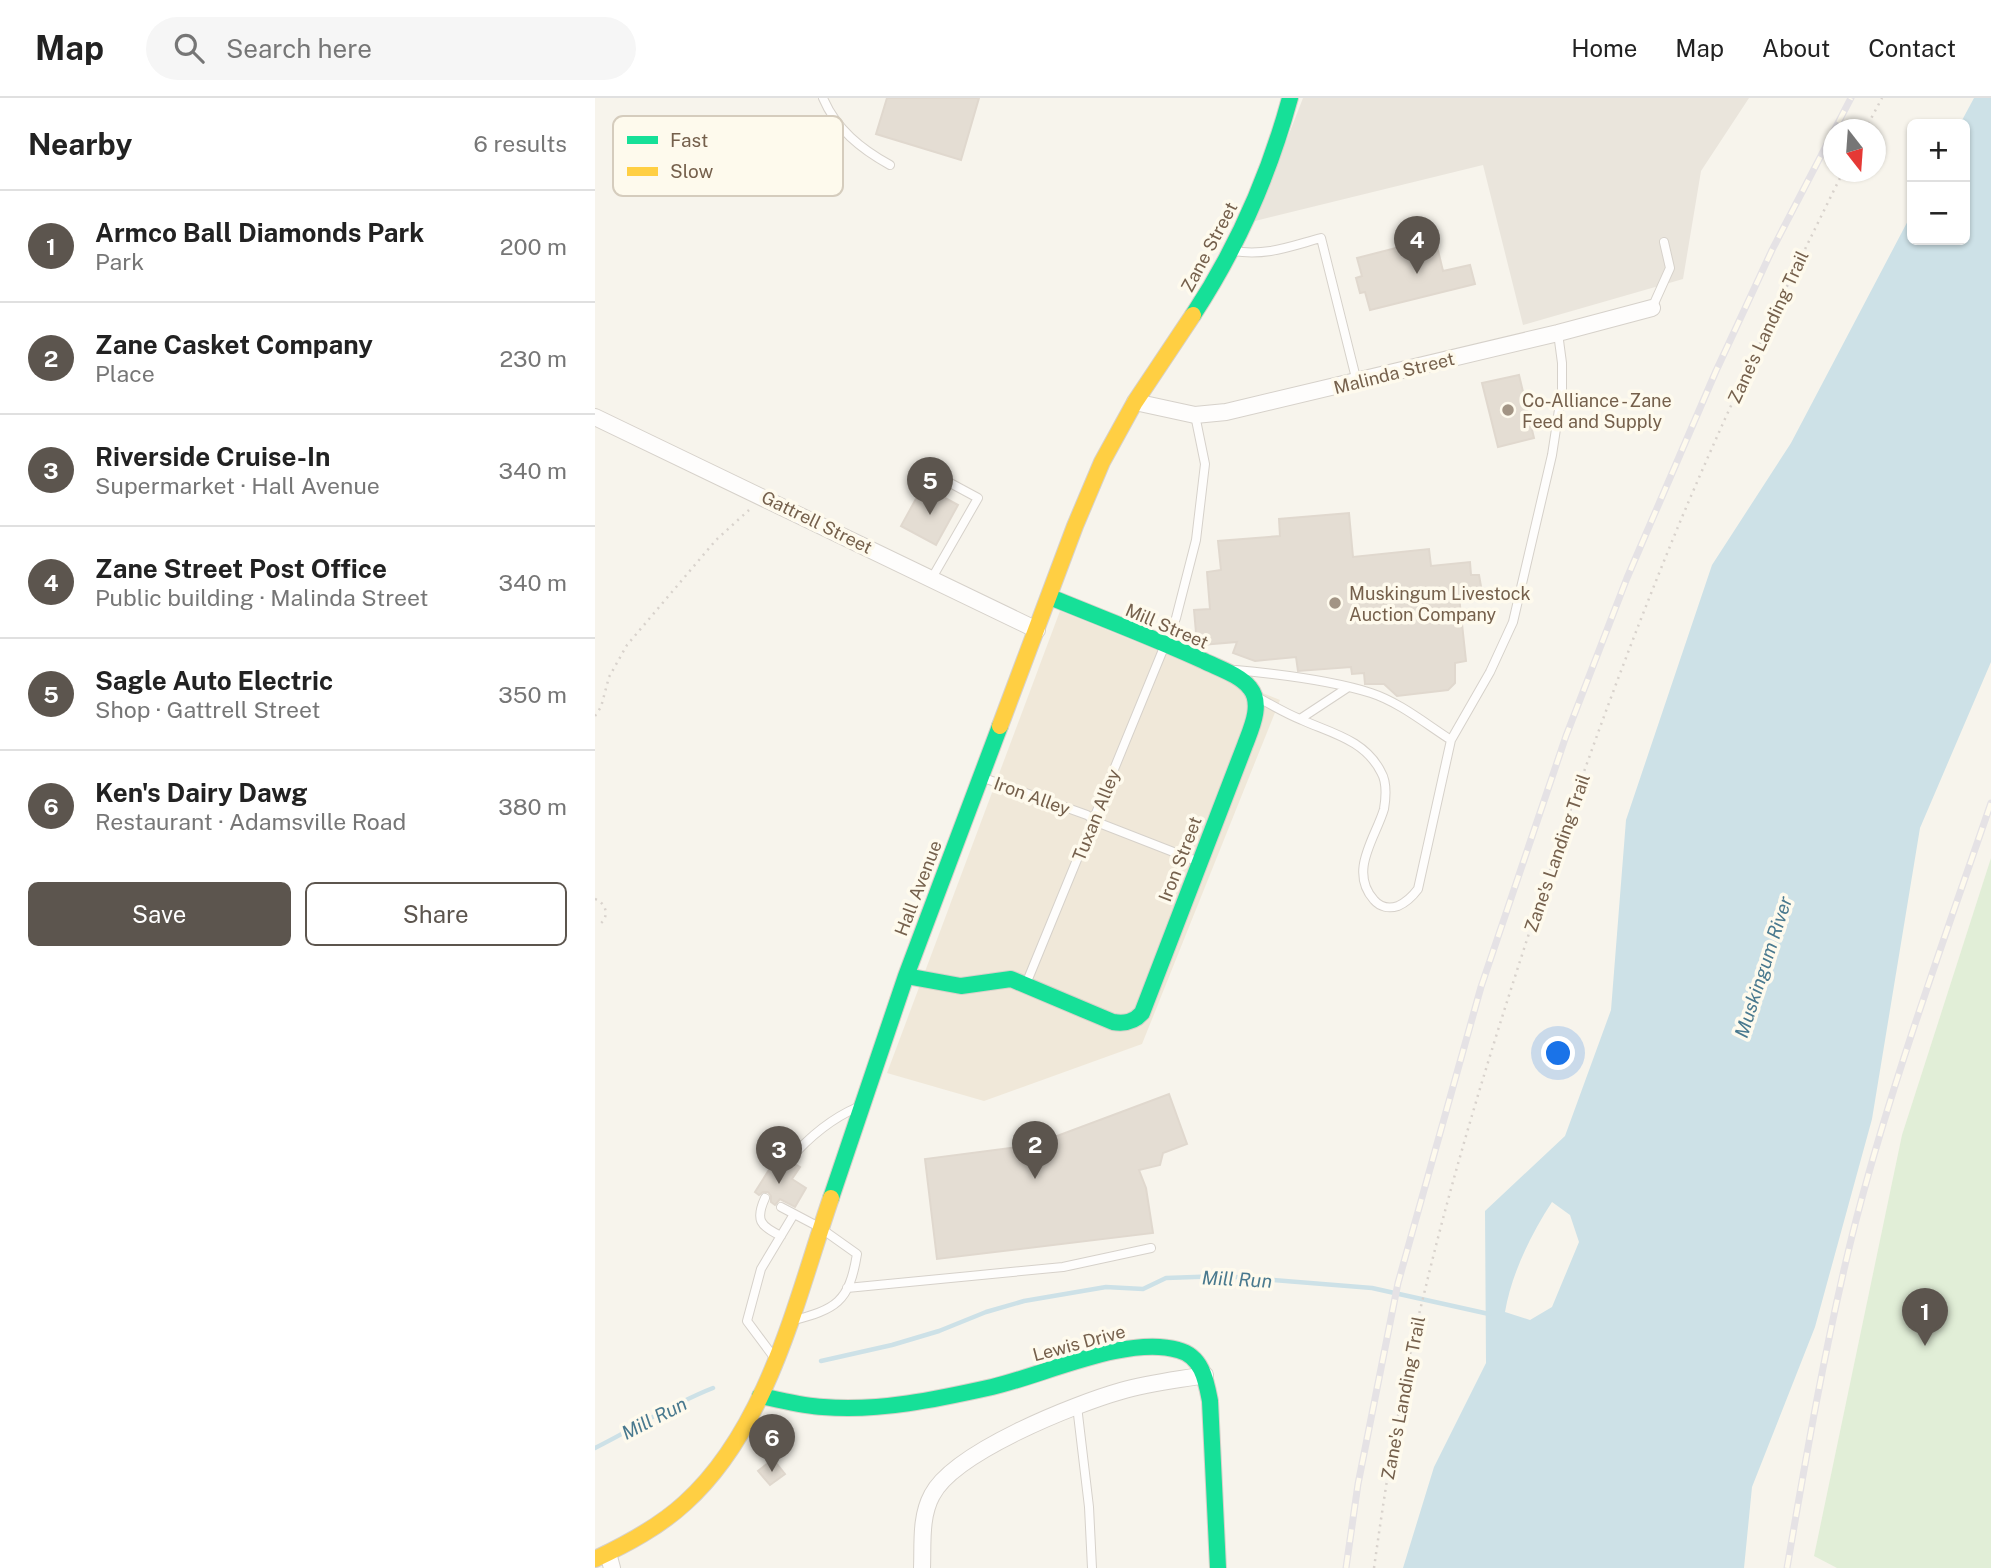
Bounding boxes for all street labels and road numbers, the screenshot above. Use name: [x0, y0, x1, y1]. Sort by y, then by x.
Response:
street label: Zane Street: [1177, 198, 1241, 296]
street label: Zane's Landing Trail: [1723, 247, 1813, 407]
street label: Malinda Street: [1331, 348, 1457, 398]
street label: Gattrell Street: [758, 486, 876, 558]
street label: Mill Street: [1122, 599, 1212, 653]
street label: Tuxan Alley: [1068, 766, 1124, 864]
street label: Zane's Landing Trail: [1520, 771, 1594, 935]
street label: Iron Alley: [991, 773, 1073, 820]
street label: Iron Street: [1154, 813, 1206, 905]
street label: Hall Avenue: [890, 837, 946, 939]
street label: Zane's Landing Trail: [1377, 1315, 1429, 1481]
street label: Lewis Drive: [1030, 1321, 1128, 1365]

